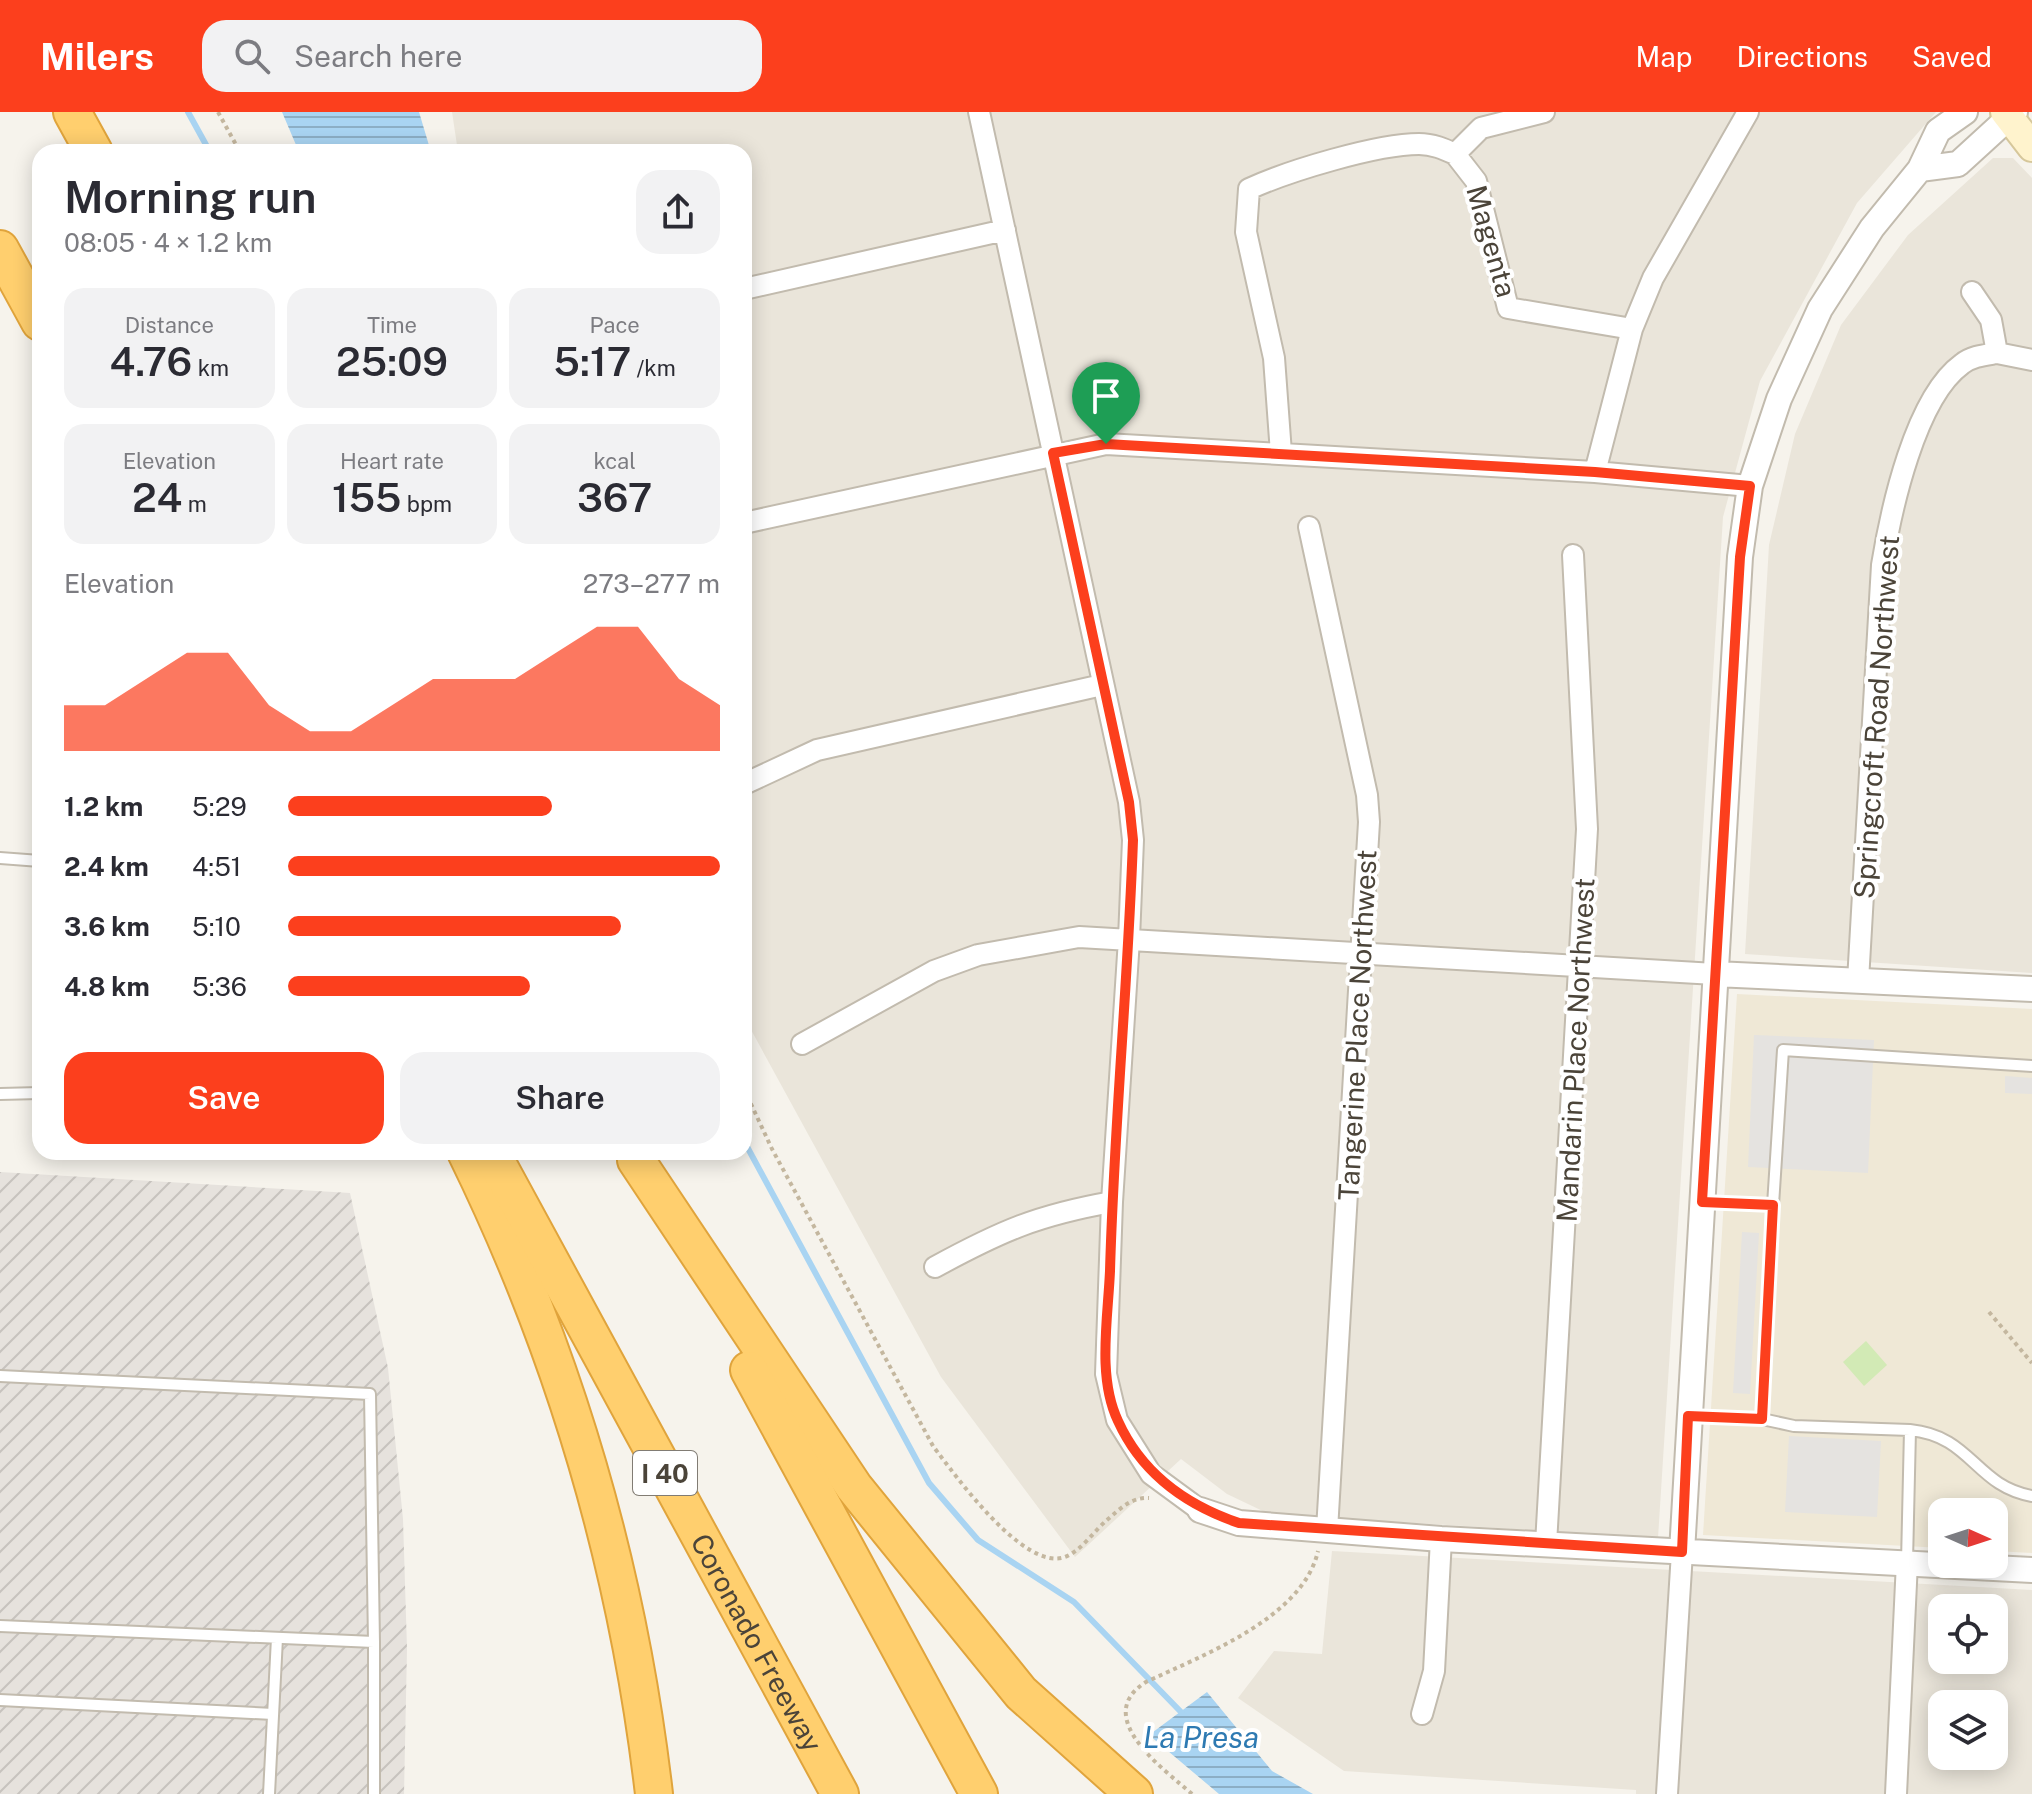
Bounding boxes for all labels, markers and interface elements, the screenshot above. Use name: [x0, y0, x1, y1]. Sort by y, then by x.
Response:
search box: [202, 20, 762, 92]
text: Milers: [40, 34, 154, 79]
icon: search: [230, 34, 274, 78]
text: Search here: [294, 38, 462, 74]
text: Map: [1636, 40, 1692, 73]
text: Directions: [1736, 40, 1868, 73]
text: Saved: [1912, 40, 1992, 73]
button: share: [636, 170, 720, 254]
text: Morning run: [64, 171, 317, 223]
street label: Magenta: [1460, 181, 1524, 301]
text: 08:05 · 4 × 1.2 km: [64, 227, 272, 258]
text: Distance: [125, 312, 214, 338]
text: Time: [367, 312, 417, 338]
text: Pace: [590, 312, 640, 338]
text: 4.76: [110, 338, 192, 385]
text: 25:09: [336, 338, 448, 385]
text: 5:17: [554, 338, 631, 385]
text: km: [192, 355, 229, 381]
text: /km: [631, 355, 676, 381]
pin: [1072, 362, 1140, 444]
icon: arrive: [1084, 374, 1128, 418]
text: Elevation: [123, 448, 216, 474]
text: Heart rate: [340, 448, 444, 474]
text: kcal: [593, 448, 636, 474]
text: 24: [132, 474, 182, 521]
text: 155: [332, 474, 401, 521]
text: 367: [577, 474, 652, 521]
text: m: [182, 491, 207, 517]
text: bpm: [401, 491, 452, 517]
street label: Springcroft Road Northwest: [1847, 534, 1905, 900]
text: Elevation: [64, 568, 174, 599]
text: 273–277 m: [583, 568, 720, 599]
text: 1.2 km: [64, 791, 143, 822]
text: 5:29: [192, 791, 247, 822]
street label: Tangerine Place Northwest: [1331, 849, 1383, 1201]
text: 2.4 km: [64, 851, 149, 882]
text: 4:51: [192, 851, 241, 882]
street label: Mandarin Place Northwest: [1550, 877, 1600, 1223]
text: 3.6 km: [64, 911, 150, 942]
text: 5:10: [192, 911, 241, 942]
text: 4.8 km: [64, 971, 150, 1002]
text: 5:36: [192, 971, 247, 1002]
button: Save: [64, 1052, 384, 1144]
button: Share: [400, 1052, 720, 1144]
road number: I 40: [633, 1451, 697, 1495]
north arrow: [1928, 1498, 2008, 1578]
map controls: [1928, 1498, 2008, 1770]
street label: Coronado Freeway: [685, 1528, 830, 1757]
button: locate: [1928, 1594, 2008, 1674]
button: layers: [1928, 1690, 2008, 1770]
water label: La Presa: [1143, 1719, 1259, 1755]

